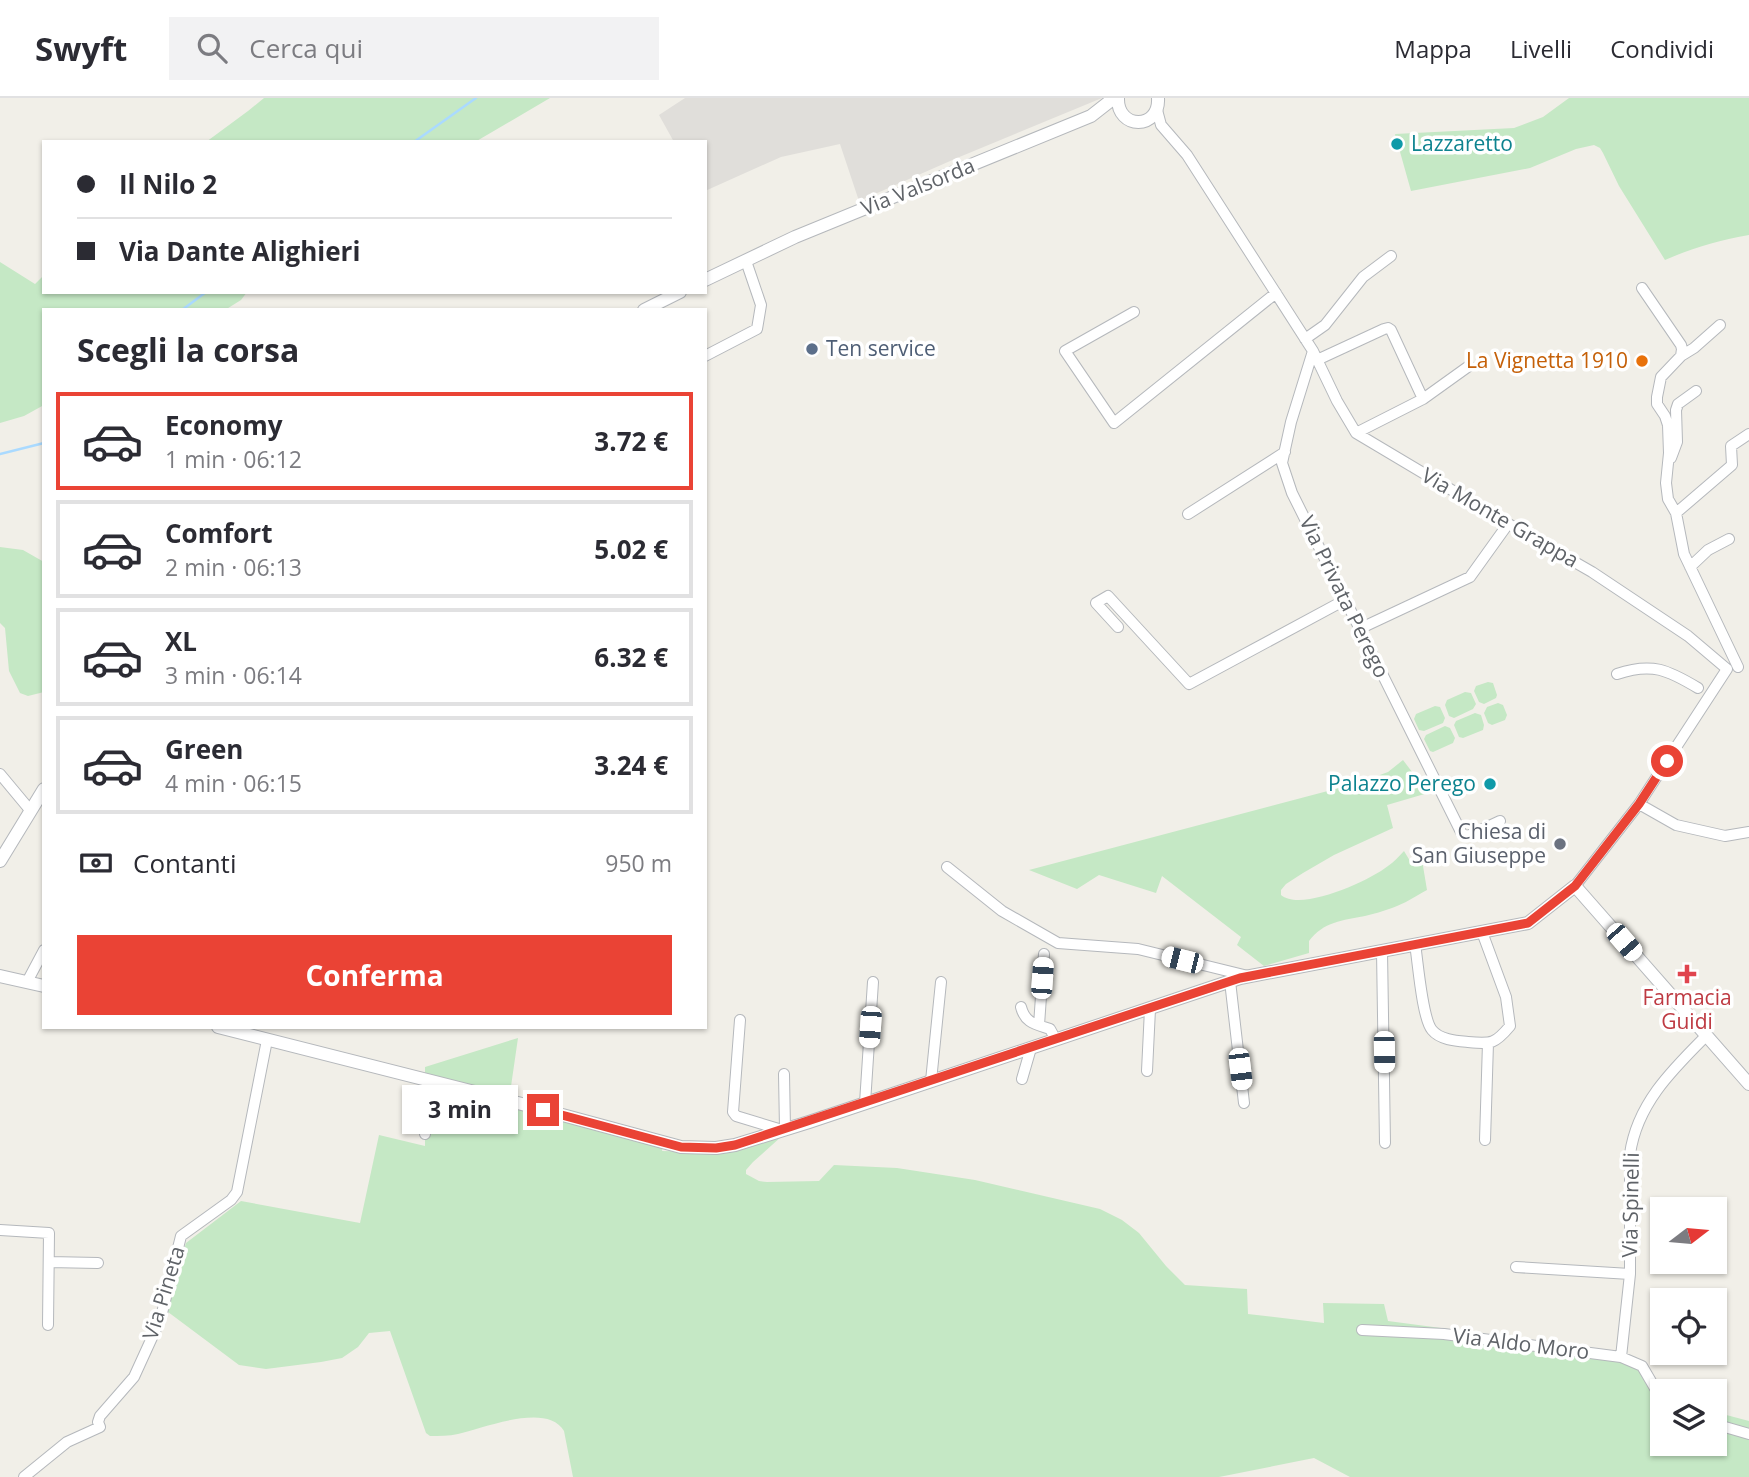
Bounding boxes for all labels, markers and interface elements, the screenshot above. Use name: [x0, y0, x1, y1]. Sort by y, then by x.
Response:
search box: [169, 17, 659, 80]
text: Swyft: [35, 26, 127, 71]
icon: search: [193, 29, 231, 67]
text: Cerca qui: [249, 30, 363, 66]
text: Mappa: [1394, 32, 1472, 65]
text: Livelli: [1510, 32, 1572, 65]
text: Condividi: [1610, 32, 1714, 65]
place label: Lazzaretto: [1411, 129, 1513, 157]
marker: Lazzaretto: [1389, 136, 1405, 152]
street label: Via Valsorda: [857, 151, 979, 222]
text: Il Nilo 2: [119, 166, 217, 202]
text: Via Dante Alighieri: [119, 233, 360, 269]
text: Scegli la corsa: [77, 328, 299, 371]
place label: Ten service: [826, 334, 936, 362]
marker: Ten service: [804, 341, 820, 357]
place label: La Vignetta 1910: [1466, 346, 1628, 374]
marker: La Vignetta 1910: [1634, 353, 1650, 369]
text: Economy: [165, 407, 283, 443]
icon: car: [81, 410, 144, 473]
text: 3.72 €: [594, 423, 668, 459]
text: 1 min · 06:12: [165, 443, 302, 475]
street label: Via Monte Grappa: [1417, 461, 1584, 574]
street label: Via Privata Perego: [1294, 511, 1396, 682]
text: Comfort: [165, 515, 272, 551]
icon: car: [81, 518, 144, 581]
text: 5.02 €: [594, 531, 668, 567]
text: 2 min · 06:13: [165, 551, 302, 583]
text: XL: [165, 623, 197, 659]
icon: car: [81, 626, 144, 689]
text: 6.32 €: [594, 639, 668, 675]
text: 3 min · 06:14: [165, 659, 302, 691]
text: Green: [165, 731, 243, 767]
icon: car: [81, 734, 144, 797]
route start: [1651, 745, 1683, 777]
text: 3.24 €: [594, 747, 668, 783]
text: 4 min · 06:15: [165, 767, 302, 799]
place label: Palazzo Perego: [1328, 769, 1476, 797]
marker: Palazzo Perego: [1482, 776, 1498, 792]
place label: Chiesa di San Giuseppe: [1412, 817, 1546, 869]
marker: Chiesa di San Giuseppe: [1552, 836, 1568, 852]
icon: cash: [77, 844, 115, 882]
text: Contanti: [133, 845, 236, 881]
text: 950 m: [605, 847, 672, 879]
car: [1603, 919, 1646, 965]
button: Conferma: [77, 935, 672, 1015]
car: [1160, 945, 1205, 975]
car: [1031, 956, 1054, 1000]
marker: Farmacia Guidi: [1679, 966, 1695, 982]
place label: Farmacia Guidi: [1642, 983, 1732, 1035]
car: [859, 1005, 882, 1049]
car: [1374, 1031, 1395, 1073]
car: [1228, 1047, 1253, 1091]
callout: 3 min: [403, 1086, 518, 1134]
text: 3 min: [428, 1093, 492, 1125]
route end: [527, 1094, 559, 1126]
street label: Via Spinelli: [1615, 1152, 1645, 1258]
north arrow: [1650, 1197, 1727, 1274]
map controls: [1650, 1197, 1727, 1456]
street label: Via Pineta: [136, 1242, 191, 1343]
button: locate: [1650, 1288, 1727, 1365]
street label: Via Aldo Moro: [1451, 1321, 1591, 1365]
button: layers: [1650, 1379, 1727, 1456]

